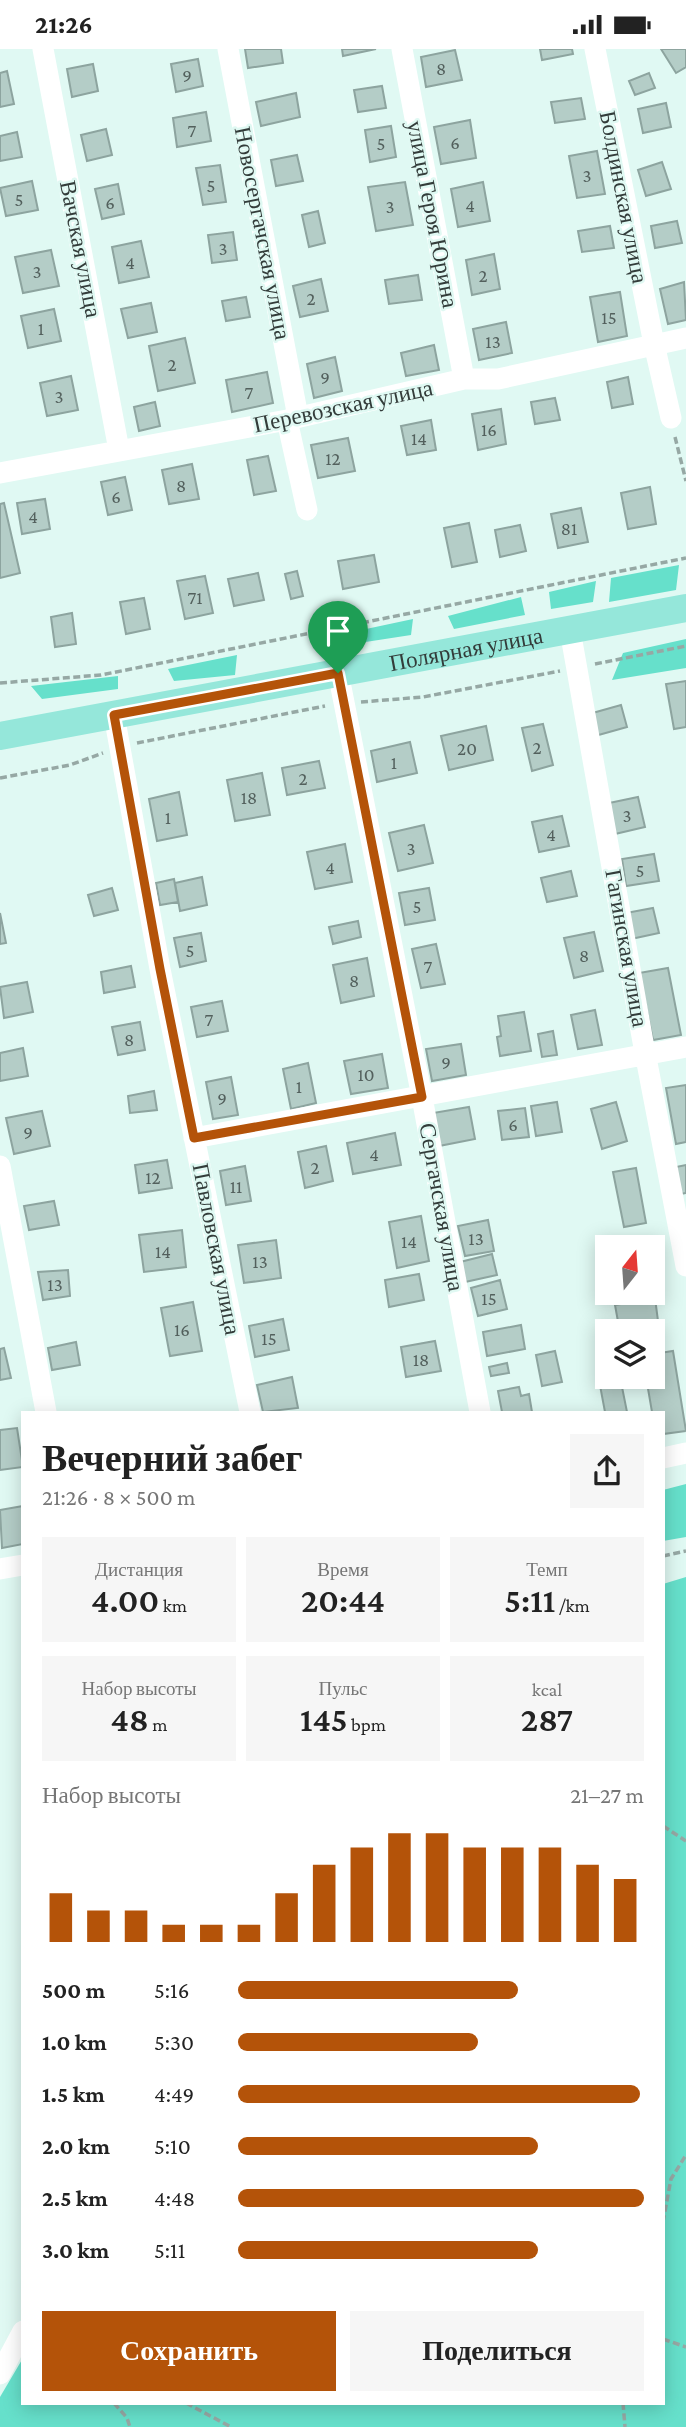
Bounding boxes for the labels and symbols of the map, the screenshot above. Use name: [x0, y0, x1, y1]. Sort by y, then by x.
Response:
house number: 8: [436, 58, 446, 79]
house number: 9: [182, 65, 192, 86]
street label: Болдинская улица: [595, 109, 653, 285]
street label: улица Героя Юрина: [402, 118, 464, 310]
house number: 7: [188, 120, 197, 141]
street label: Новосергачская улица: [230, 124, 296, 342]
house number: 6: [450, 132, 460, 153]
house number: 5: [377, 133, 385, 154]
house number: 3: [582, 165, 592, 186]
house number: 5: [207, 175, 215, 196]
street label: Вачская улица: [55, 178, 107, 320]
house number: 5: [15, 189, 23, 210]
house number: 6: [105, 192, 115, 213]
house number: 4: [465, 195, 475, 216]
house number: 3: [385, 196, 395, 217]
house number: 3: [218, 238, 228, 259]
house number: 4: [125, 252, 135, 273]
house number: 3: [32, 261, 42, 282]
house number: 2: [478, 265, 488, 286]
house number: 2: [306, 288, 316, 309]
house number: 15: [601, 307, 617, 328]
house number: 1: [38, 318, 44, 339]
house number: 13: [485, 331, 501, 352]
house number: 2: [167, 354, 177, 375]
house number: 9: [320, 367, 330, 388]
street label: Перевозская улица: [251, 374, 435, 438]
house number: 7: [245, 382, 254, 403]
house number: 3: [54, 386, 64, 407]
house number: 16: [481, 419, 497, 440]
house number: 14: [411, 428, 427, 449]
house number: 12: [325, 448, 341, 469]
house number: 8: [176, 475, 186, 496]
house number: 6: [111, 486, 121, 507]
house number: 4: [28, 506, 38, 527]
house number: 81: [561, 518, 577, 539]
house number: 71: [187, 587, 203, 608]
pin: [308, 601, 368, 673]
street label: Полярная улица: [387, 622, 545, 676]
house number: 2: [532, 737, 542, 758]
house number: 20: [457, 738, 477, 759]
house number: 1: [391, 752, 397, 773]
house number: 2: [298, 768, 308, 789]
house number: 18: [241, 787, 257, 808]
house number: 3: [622, 805, 632, 826]
house number: 1: [165, 807, 171, 828]
house number: 4: [546, 824, 556, 845]
house number: 3: [406, 838, 416, 859]
house number: 4: [325, 857, 335, 878]
house number: 5: [636, 860, 644, 881]
street label: Гагинская улица: [600, 867, 654, 1029]
house number: 5: [413, 896, 421, 917]
house number: 5: [186, 940, 194, 961]
house number: 8: [579, 945, 589, 966]
house number: 7: [424, 956, 433, 977]
house number: 8: [349, 970, 359, 991]
house number: 7: [205, 1009, 214, 1030]
house number: 8: [124, 1029, 134, 1050]
house number: 9: [441, 1052, 451, 1073]
house number: 10: [357, 1064, 375, 1085]
house number: 1: [296, 1076, 302, 1097]
house number: 9: [217, 1088, 227, 1109]
house number: 6: [508, 1114, 518, 1135]
street label: Сергачская улица: [414, 1121, 470, 1293]
house number: 9: [23, 1122, 33, 1143]
house number: 4: [369, 1144, 379, 1165]
house number: 2: [310, 1157, 320, 1178]
street label: Павловская улица: [188, 1161, 246, 1337]
house number: 12: [145, 1167, 161, 1188]
house number: 11: [230, 1176, 242, 1197]
house number: 13: [468, 1228, 484, 1249]
house number: 14: [401, 1231, 417, 1252]
north arrow: [595, 1235, 665, 1305]
house number: 14: [155, 1241, 171, 1262]
house number: 13: [252, 1251, 268, 1272]
house number: 13: [47, 1274, 63, 1295]
house number: 15: [481, 1288, 497, 1309]
house number: 16: [174, 1319, 190, 1340]
house number: 15: [261, 1328, 277, 1349]
house number: 18: [413, 1349, 429, 1370]

